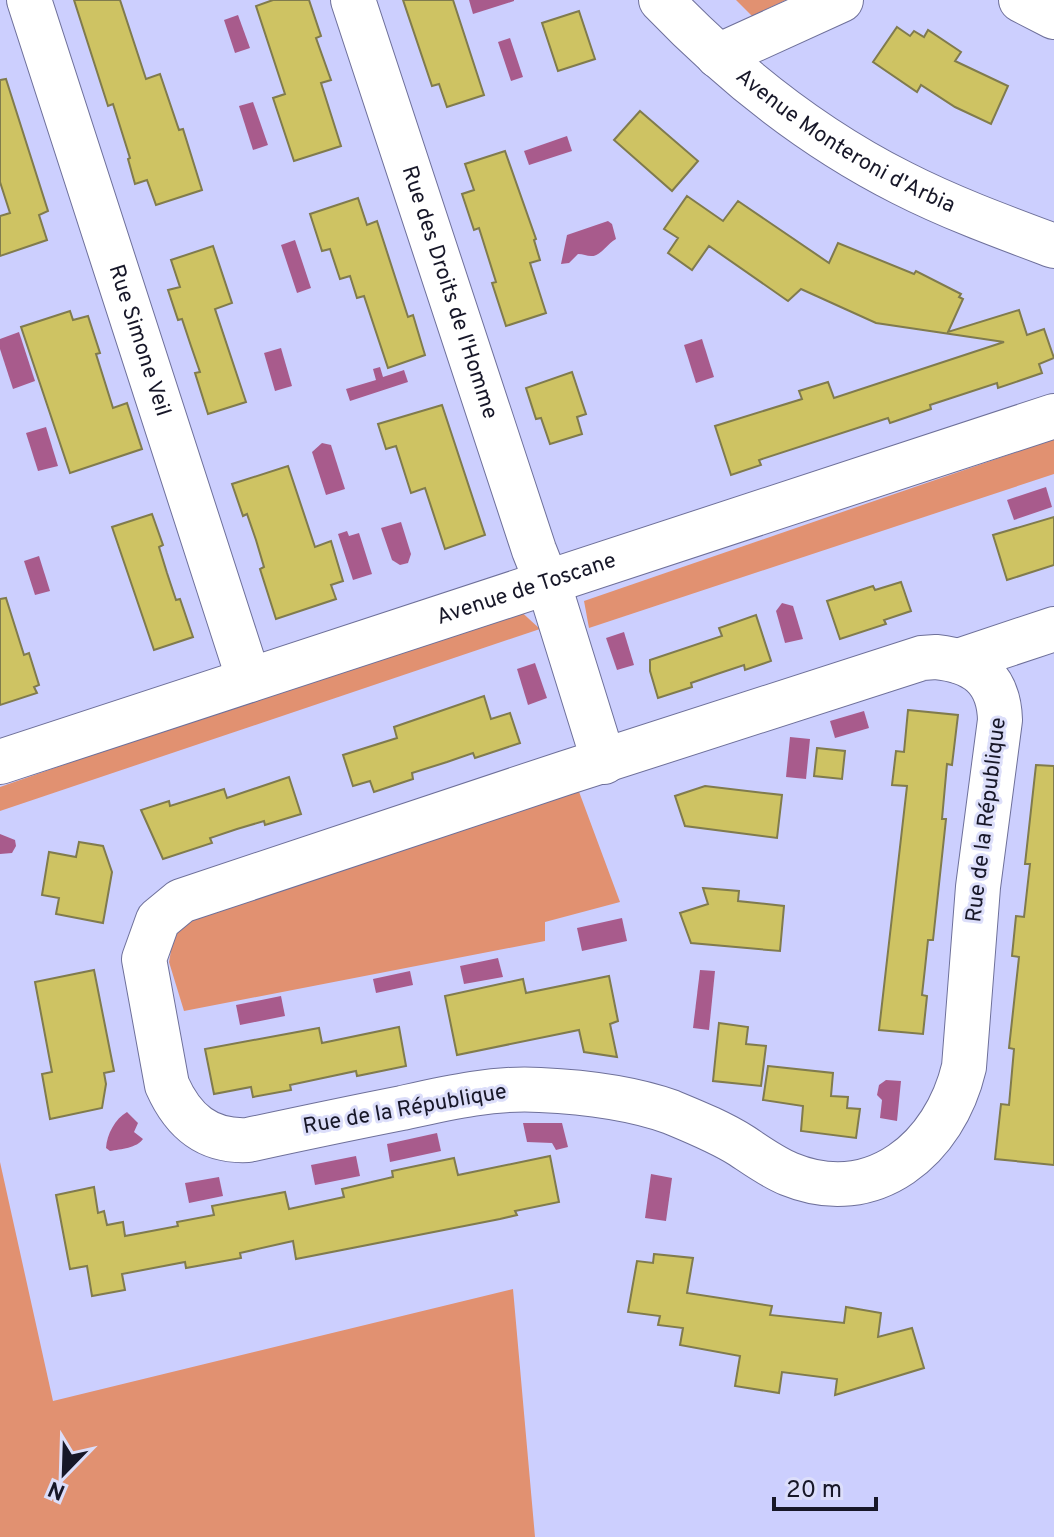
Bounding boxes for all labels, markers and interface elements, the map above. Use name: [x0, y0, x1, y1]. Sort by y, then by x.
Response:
street label: Avenue Monteroni d'Arbia: [730, 63, 959, 219]
street label: Rue des Droits de l'Homme: [395, 163, 504, 423]
street label: Rue Simone Veil: [102, 261, 176, 420]
street label: Avenue de Toscane: [433, 547, 620, 631]
street label: Rue de la République: [961, 716, 1013, 924]
street label: Rue de la République: [301, 1079, 509, 1141]
north arrow: [24, 1433, 104, 1513]
scale bar: [774, 1461, 876, 1511]
text: N: [45, 1474, 70, 1505]
text: 20 m: [786, 1476, 842, 1506]

